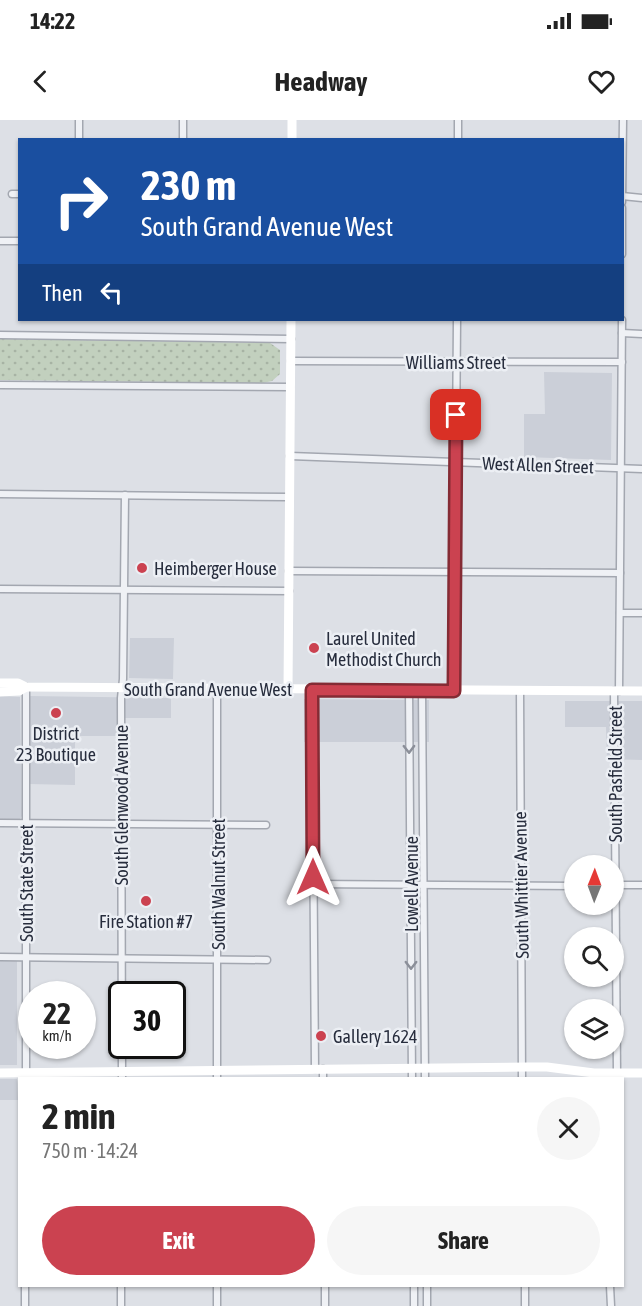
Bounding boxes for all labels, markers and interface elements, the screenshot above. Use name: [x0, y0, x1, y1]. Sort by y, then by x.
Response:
text: 14:22: [30, 8, 75, 34]
icon: back: [24, 65, 57, 98]
icon: heart: [585, 65, 618, 98]
text: Headway: [275, 66, 367, 97]
text: 230 m: [141, 161, 236, 209]
icon: right: [42, 162, 120, 240]
text: South Grand Avenue West: [141, 211, 393, 242]
icon: left: [95, 276, 128, 309]
text: Then: [42, 280, 83, 306]
street label: Williams Street: [406, 352, 506, 373]
pin: [430, 389, 481, 440]
icon: arrive: [439, 398, 472, 431]
street label: West Allen Street: [482, 453, 594, 477]
place label: Heimberger House: [154, 558, 277, 579]
marker: Heimberger House: [135, 561, 149, 575]
place label: Laurel United Methodist Church: [326, 628, 442, 670]
marker: Laurel United Methodist Church: [307, 641, 321, 655]
street label: South Grand Avenue West: [124, 679, 292, 700]
marker: District 23 Boutique: [49, 706, 63, 720]
street label: South Pasfield Street: [605, 706, 626, 842]
place label: District 23 Boutique: [16, 723, 96, 765]
street label: South Glenwood Avenue: [111, 725, 132, 885]
one-way arrow: [403, 744, 415, 753]
street label: South Whittier Avenue: [509, 811, 533, 959]
street label: South Walnut Street: [208, 818, 229, 950]
street label: South State Street: [16, 824, 37, 942]
street label: Lowell Avenue: [401, 836, 422, 932]
position arrow: [281, 845, 345, 909]
north arrow: [564, 855, 624, 915]
map controls: [564, 855, 624, 1059]
marker: Fire Station #7: [139, 894, 153, 908]
place label: Fire Station #7: [99, 911, 193, 932]
button: search: [564, 927, 624, 987]
one-way arrow: [405, 960, 417, 969]
speed limit sign: 30: [108, 981, 186, 1059]
text: 22: [43, 996, 71, 1030]
button: layers: [564, 999, 624, 1059]
place label: Gallery 1624: [333, 1026, 417, 1047]
text: km/h: [42, 1027, 72, 1044]
marker: Gallery 1624: [314, 1029, 328, 1043]
text: 2 min: [42, 1095, 116, 1137]
button: close: [537, 1097, 600, 1160]
text: 750 m · 14:24: [42, 1139, 138, 1162]
button: Exit: [42, 1206, 315, 1275]
button: Share: [327, 1206, 600, 1275]

